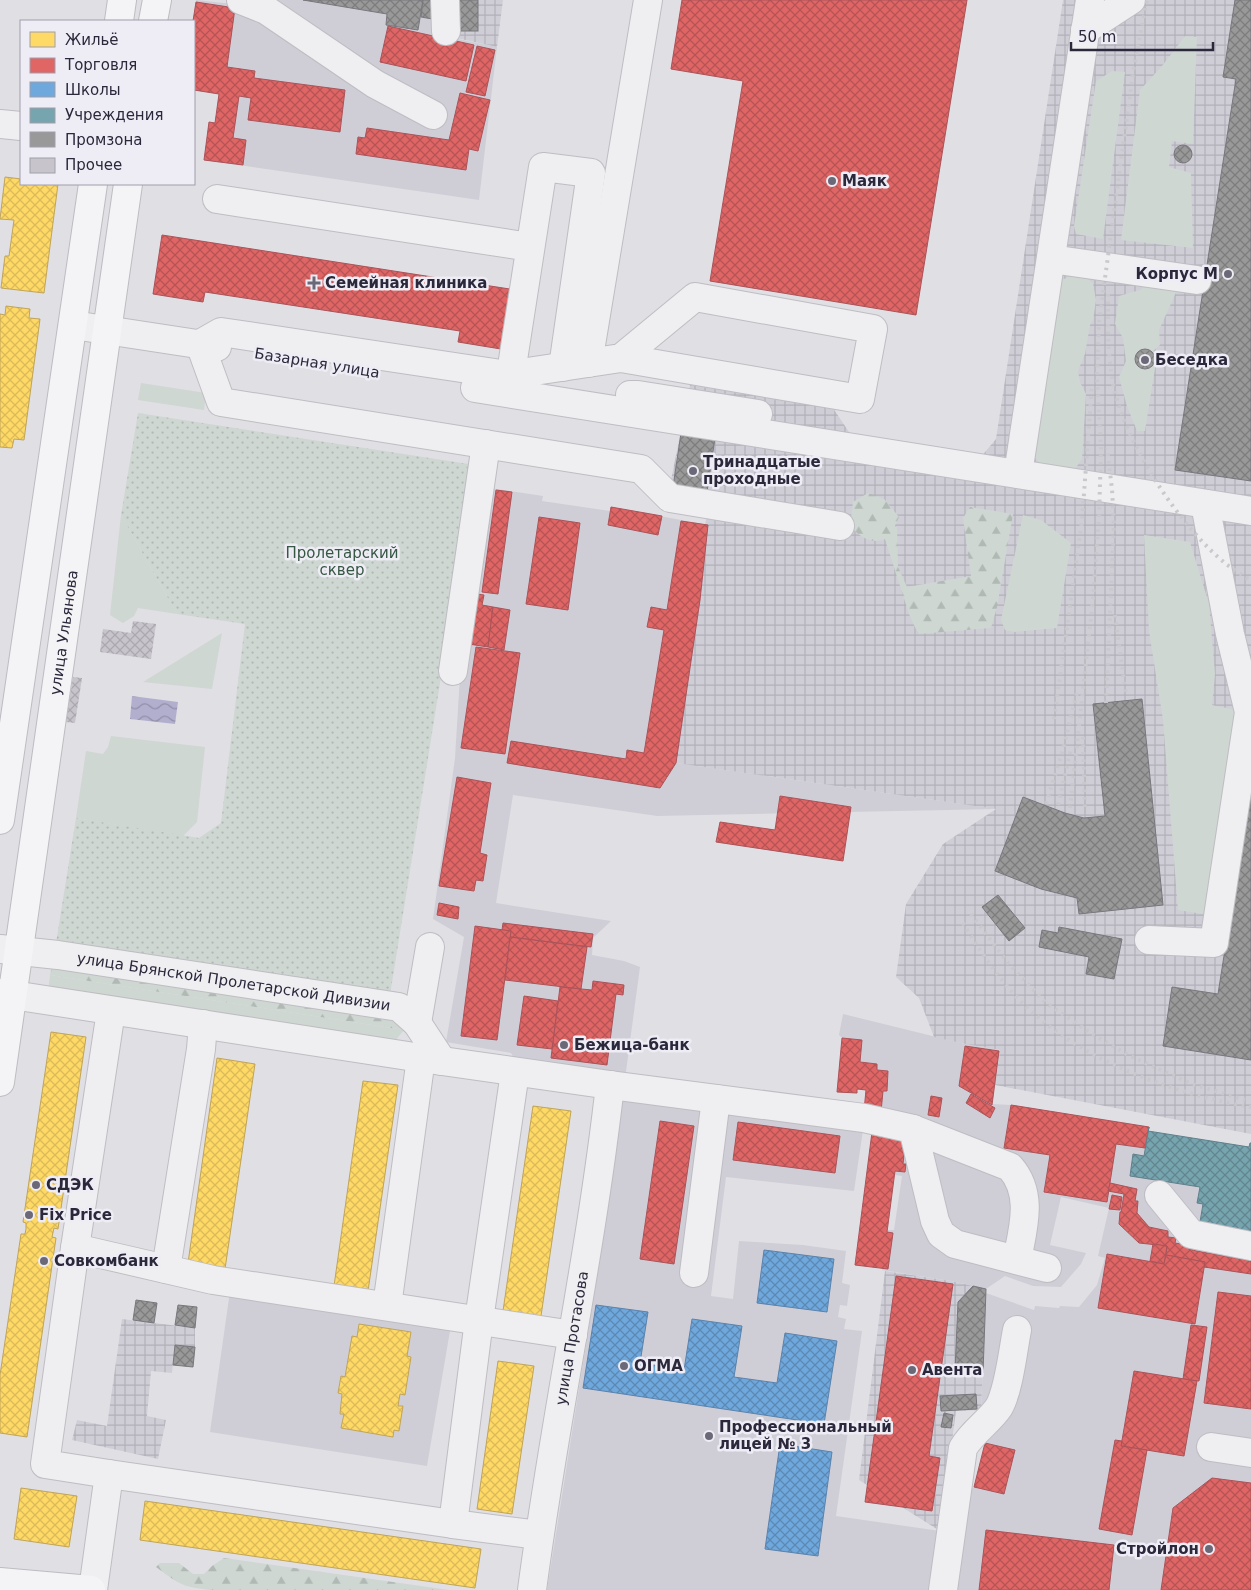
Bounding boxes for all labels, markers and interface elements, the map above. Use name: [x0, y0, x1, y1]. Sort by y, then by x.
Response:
legend: [20, 20, 195, 185]
scale bar: [1071, 20, 1214, 52]
text: 50 m: [1078, 28, 1116, 46]
text: Жильё: [65, 31, 119, 49]
text: Торговля: [64, 56, 137, 74]
text: Школы: [65, 81, 121, 99]
text: Учреждения: [65, 106, 163, 124]
text: Промзона: [65, 131, 142, 149]
text: Прочее: [65, 156, 122, 174]
place label: Маяк: [842, 172, 887, 190]
marker: Маяк: [826, 175, 838, 187]
place label: Корпус М: [1136, 265, 1218, 283]
marker: Корпус М: [1222, 268, 1234, 280]
place label: Семейная клиника: [325, 274, 487, 292]
marker: Семейная клиника: [307, 276, 321, 290]
street label: Базарная улица: [253, 344, 381, 382]
place label: Беседка: [1155, 351, 1228, 369]
marker: Беседка: [1139, 354, 1151, 366]
place label: Тринадцатые проходные: [703, 453, 821, 488]
marker: Тринадцатые проходные: [687, 465, 699, 477]
park label: Пролетарский сквер: [285, 544, 399, 579]
street label: улица Ульянова: [46, 569, 82, 696]
street label: улица Брянской Пролетарской Дивизии: [76, 949, 392, 1015]
place label: Бежица-банк: [574, 1036, 690, 1054]
marker: Бежица-банк: [558, 1039, 570, 1051]
place label: СДЭК: [46, 1176, 94, 1194]
marker: СДЭК: [30, 1179, 42, 1191]
place label: Fix Price: [39, 1206, 112, 1224]
marker: Fix Price: [23, 1209, 35, 1221]
place label: Совкомбанк: [54, 1252, 159, 1270]
marker: Совкомбанк: [38, 1255, 50, 1267]
street label: улица Протасова: [552, 1270, 592, 1407]
place label: ОГМА: [634, 1357, 683, 1375]
marker: ОГМА: [618, 1360, 630, 1372]
place label: Авента: [922, 1361, 982, 1379]
marker: Авента: [906, 1364, 918, 1376]
place label: Профессиональный лицей № 3: [719, 1418, 892, 1453]
marker: Профессиональный лицей № 3: [703, 1430, 715, 1442]
place label: Стройлон: [1116, 1540, 1199, 1558]
marker: Стройлон: [1203, 1543, 1215, 1555]

